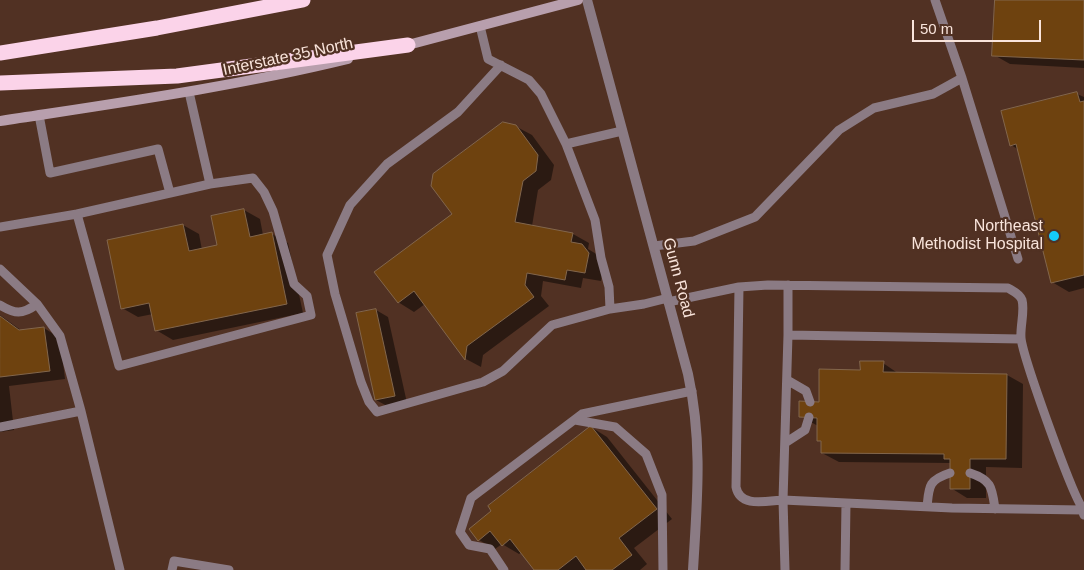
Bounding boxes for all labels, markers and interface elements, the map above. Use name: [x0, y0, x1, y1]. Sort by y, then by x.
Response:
scale bar: [914, 10, 1043, 42]
text: 50 m: [920, 20, 953, 37]
street label: Interstate 35 North: [221, 34, 355, 80]
place label: Northeast Methodist Hospital: [911, 217, 1043, 255]
marker: Northeast Methodist Hospital: [1047, 229, 1061, 243]
street label: Gunn Road: [658, 236, 698, 320]

